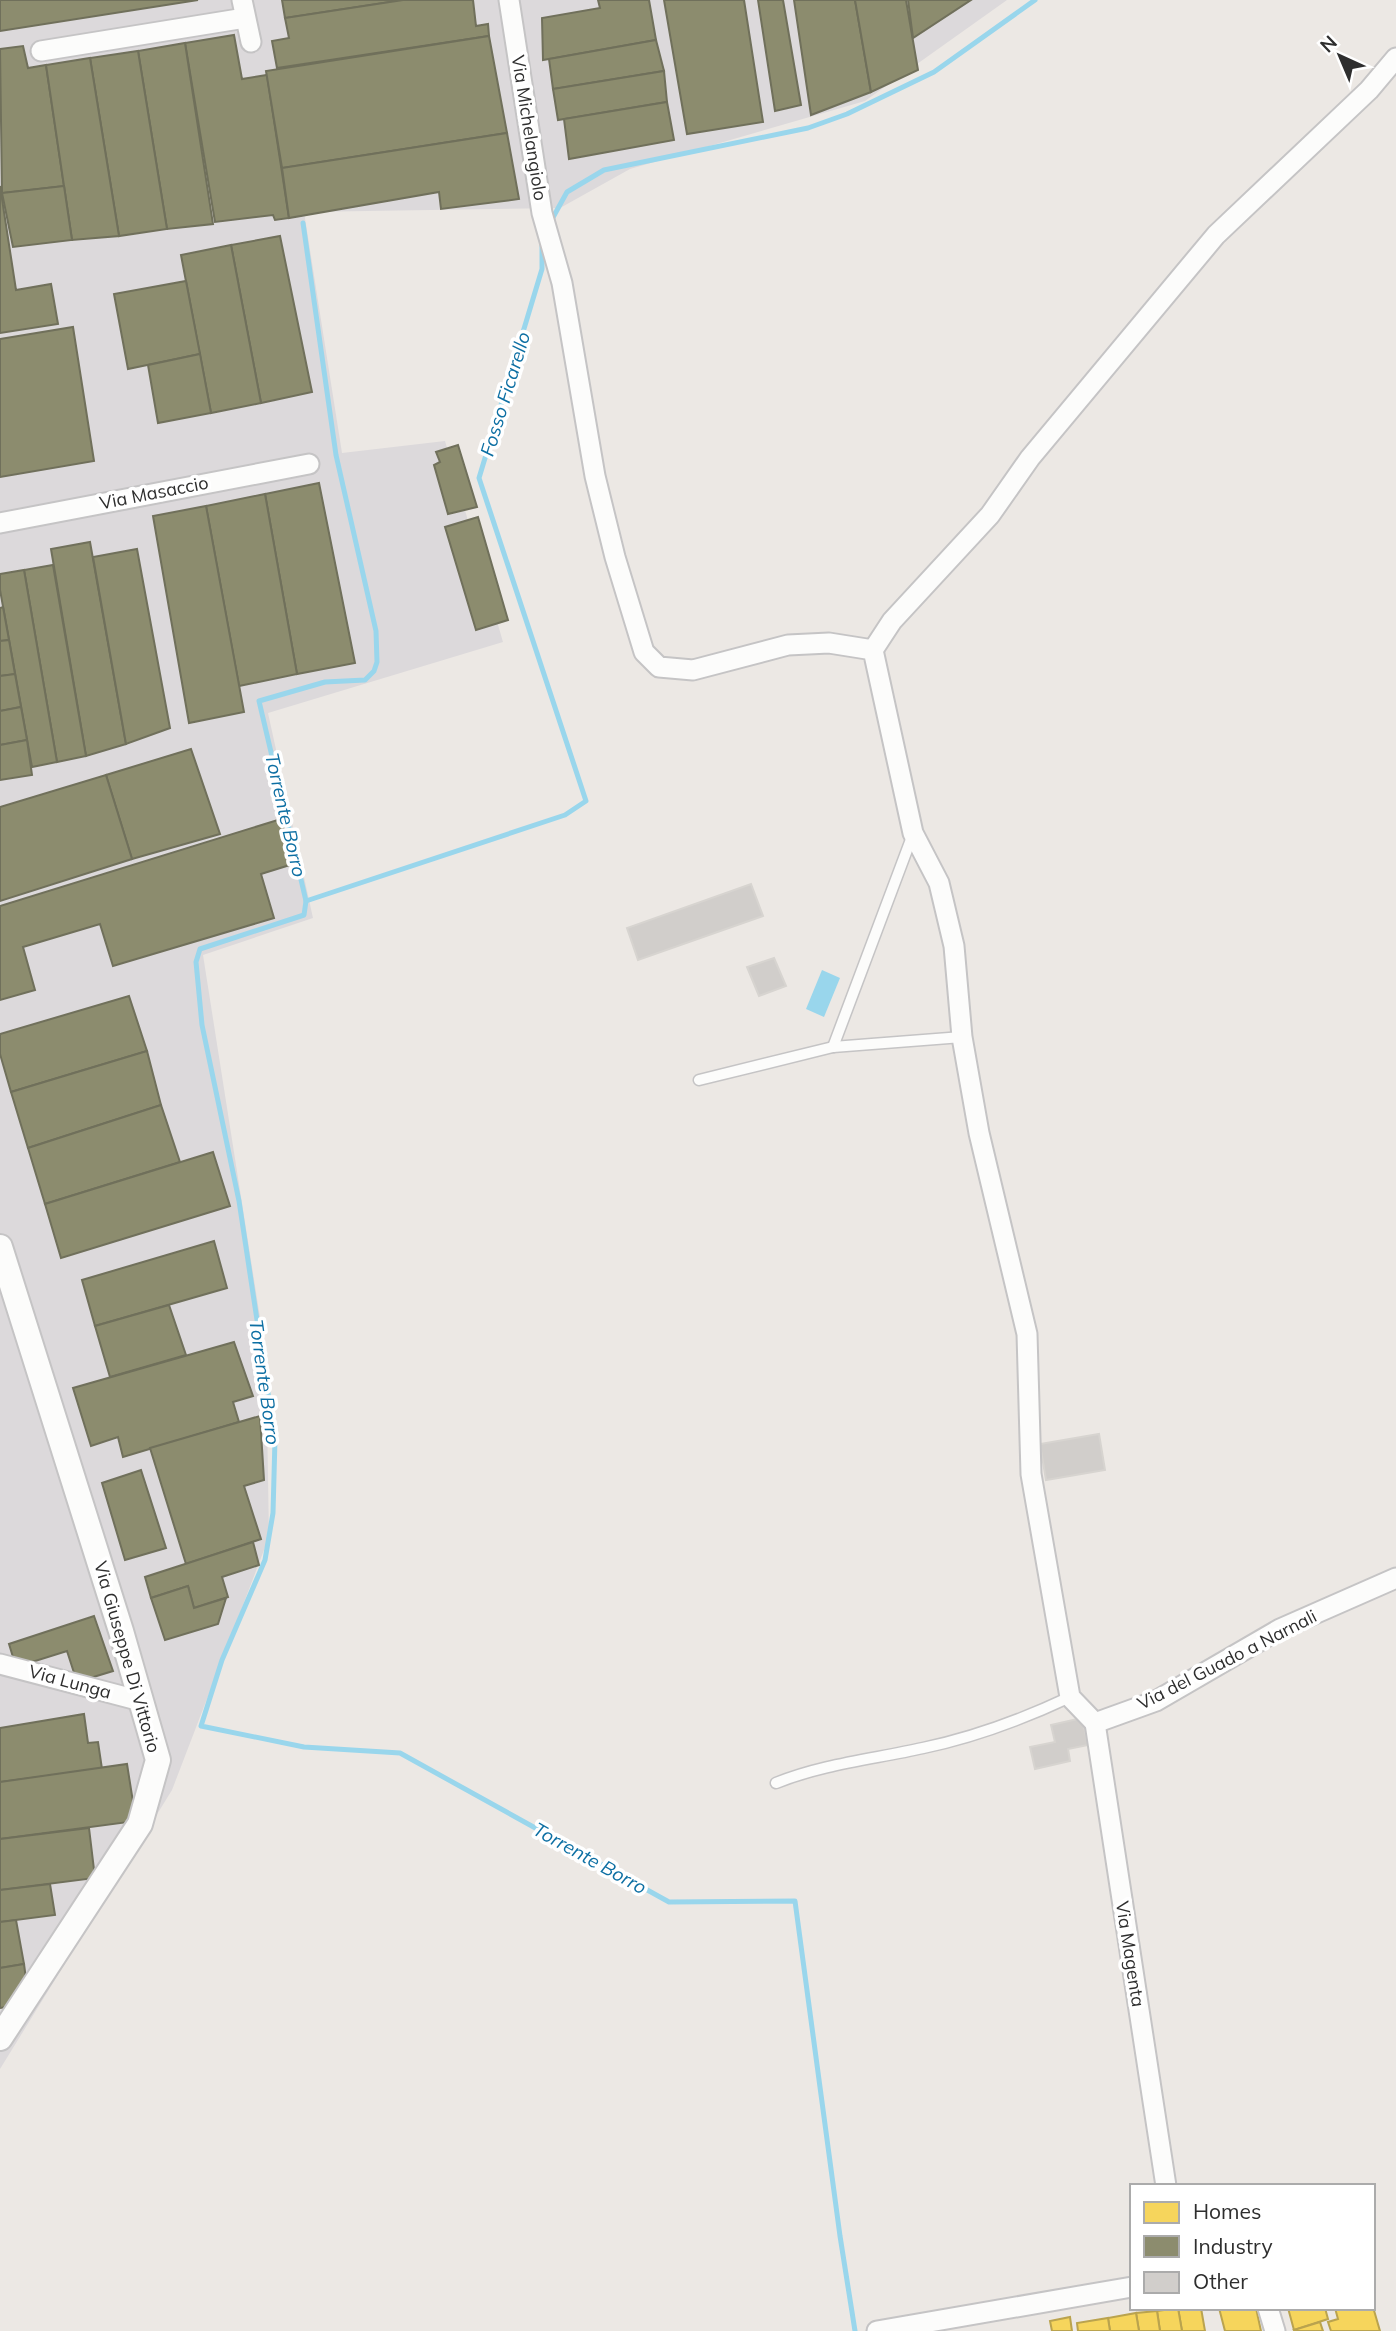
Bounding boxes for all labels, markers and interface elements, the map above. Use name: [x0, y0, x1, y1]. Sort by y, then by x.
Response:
north arrow: [1305, 21, 1375, 91]
text: N: [1315, 30, 1342, 57]
street label: Via Michelangiolo: [507, 54, 552, 202]
water label: Fosso Ficarello: [475, 329, 535, 459]
street label: Via Masaccio: [97, 471, 210, 514]
water label: Torrente Borro: [260, 751, 312, 879]
water label: Torrente Borro: [244, 1318, 286, 1446]
street label: Via Giuseppe Di Vittorio: [89, 1559, 166, 1755]
street label: Via del Guado a Narnali: [1133, 1604, 1320, 1715]
street label: Via Lunga: [26, 1659, 114, 1704]
water label: Torrente Borro: [529, 1817, 651, 1899]
street label: Via Magenta: [1111, 1899, 1150, 2009]
legend: [1130, 2184, 1375, 2310]
text: Homes: [1193, 2198, 1261, 2224]
text: Industry: [1193, 2233, 1273, 2259]
text: Other: [1193, 2268, 1248, 2294]

